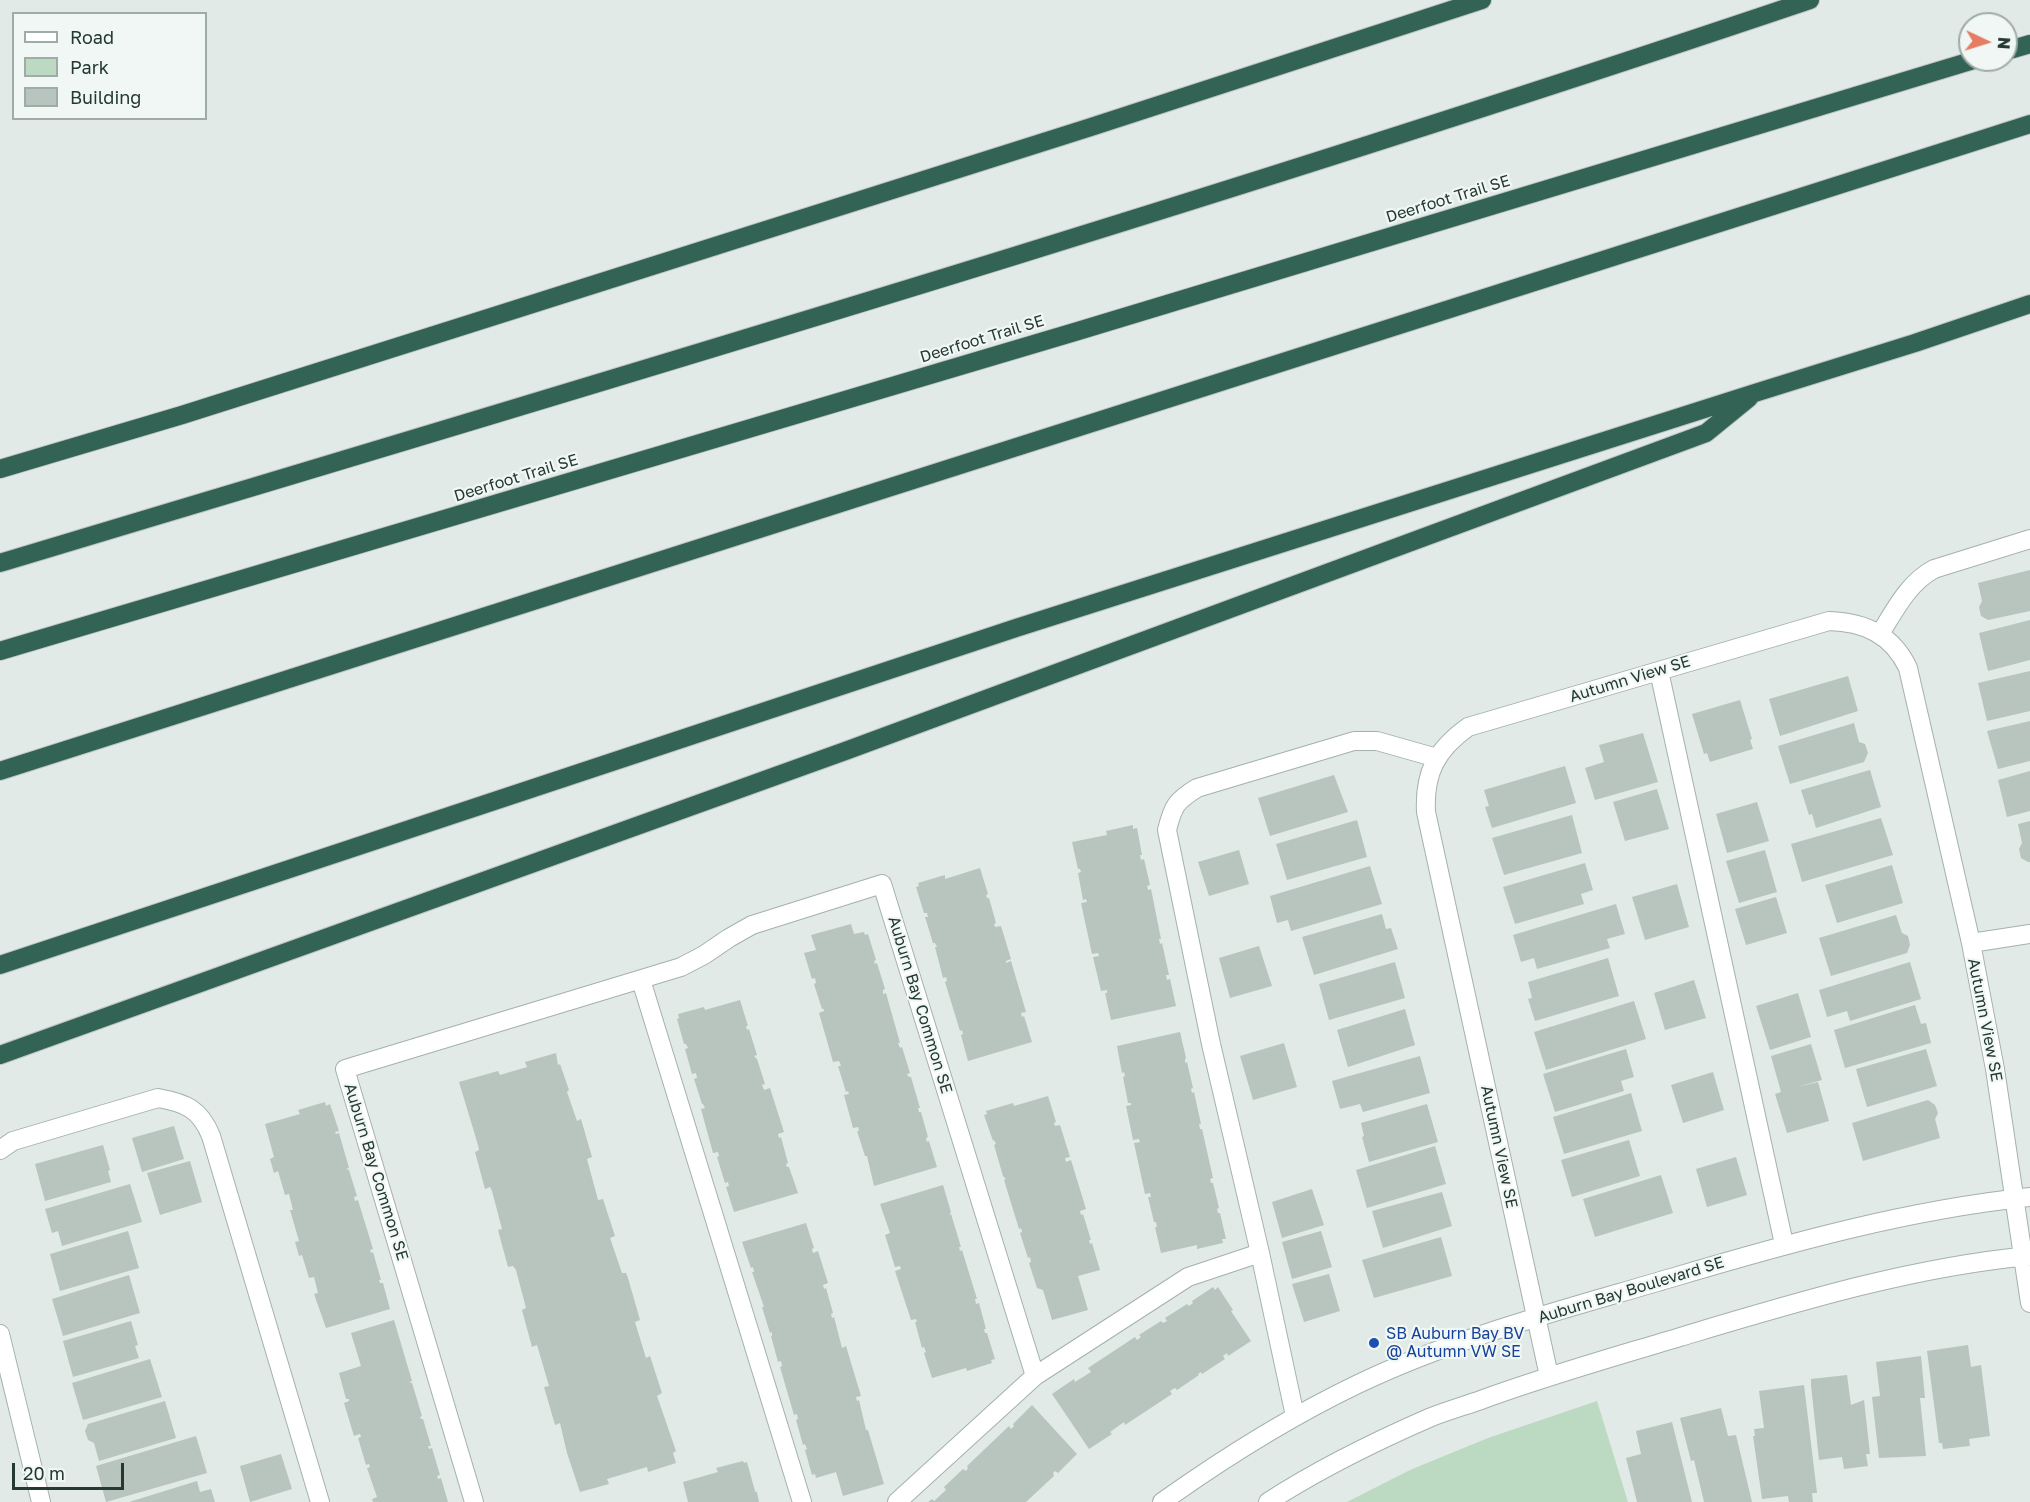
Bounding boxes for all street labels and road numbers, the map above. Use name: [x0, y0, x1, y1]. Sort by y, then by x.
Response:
street label: Deerfoot Trail SE: [1384, 171, 1512, 227]
street label: Deerfoot Trail SE: [918, 311, 1046, 367]
street label: Deerfoot Trail SE: [452, 450, 580, 506]
street label: Autumn View SE: [1567, 652, 1693, 706]
street label: Auburn Bay Common SE: [884, 914, 956, 1096]
street label: Autumn View SE: [1964, 957, 2006, 1083]
street label: Auburn Bay Common SE: [340, 1081, 412, 1263]
street label: Autumn View SE: [1477, 1084, 1521, 1210]
street label: Auburn Bay Boulevard SE: [1536, 1253, 1726, 1327]

